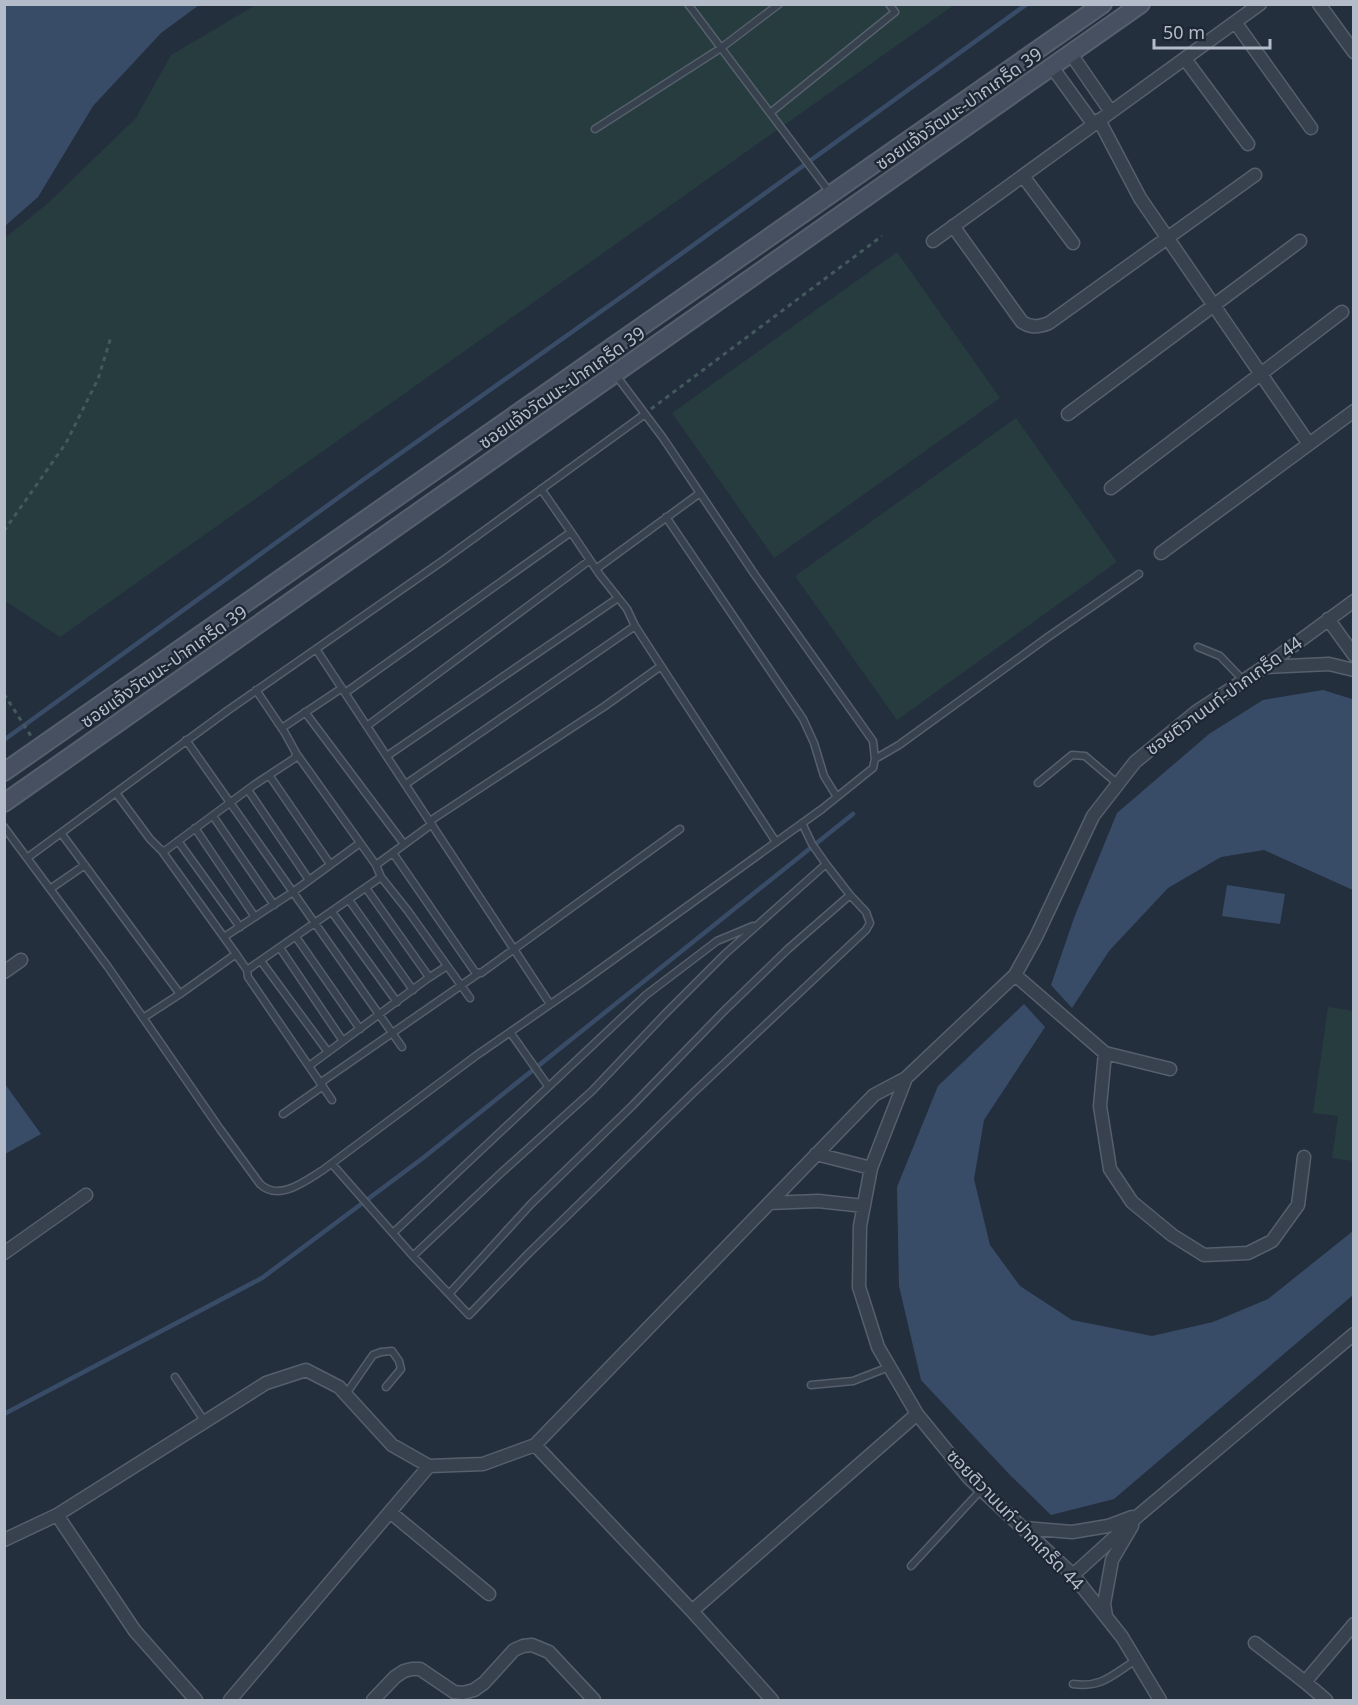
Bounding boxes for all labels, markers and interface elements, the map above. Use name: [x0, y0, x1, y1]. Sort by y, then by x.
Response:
scale bar: [1154, 12, 1270, 50]
text: 50 m: [1163, 20, 1205, 44]
street label: ซอยแจ้งวัฒนะ-ปากเกร็ด 39: [870, 41, 1047, 175]
street label: ซอยแจ้งวัฒนะ-ปากเกร็ด 39: [473, 320, 650, 454]
street label: ซอยแจ้งวัฒนะ-ปากเกร็ด 39: [75, 599, 252, 733]
street label: ซอยติวานนท์-ปากเกร็ด 44: [1140, 630, 1306, 760]
street label: ซอยติวานนท์-ปากเกร็ด 44: [942, 1443, 1090, 1595]

